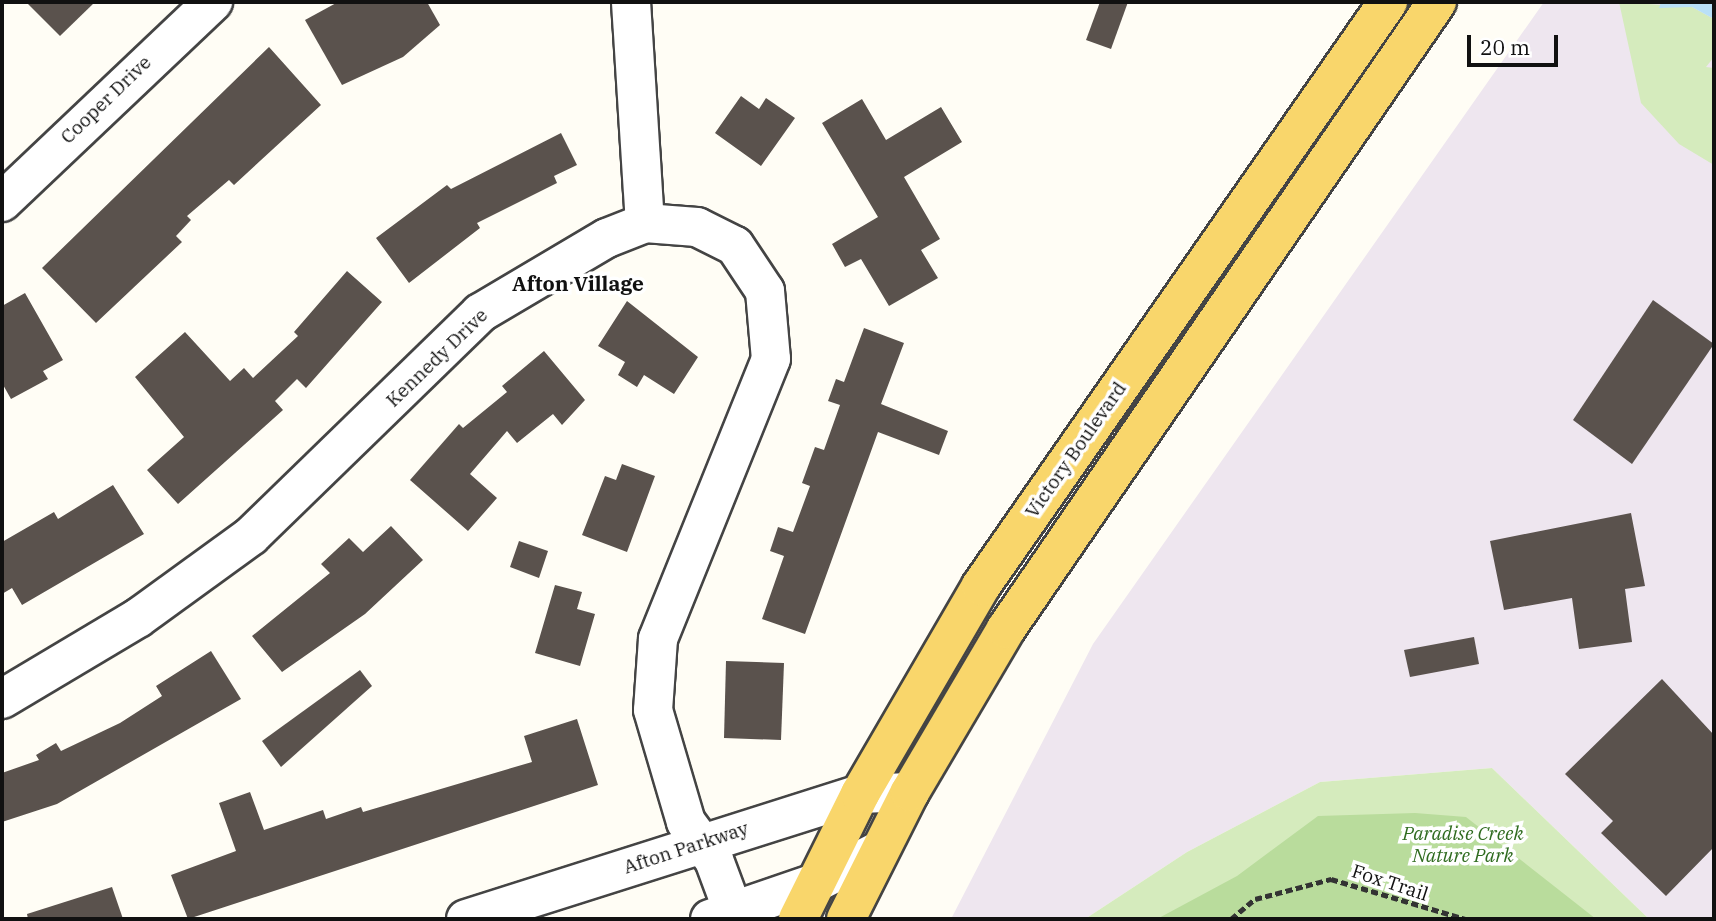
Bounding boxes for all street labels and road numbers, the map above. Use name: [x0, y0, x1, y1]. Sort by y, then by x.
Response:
street label: Cooper Drive: [56, 51, 156, 149]
street label: Kennedy Drive: [382, 304, 492, 412]
street label: Victory Boulevard: [1021, 378, 1131, 522]
street label: Afton Parkway: [621, 817, 751, 879]
street label: Fox Trail: [1349, 860, 1431, 906]

